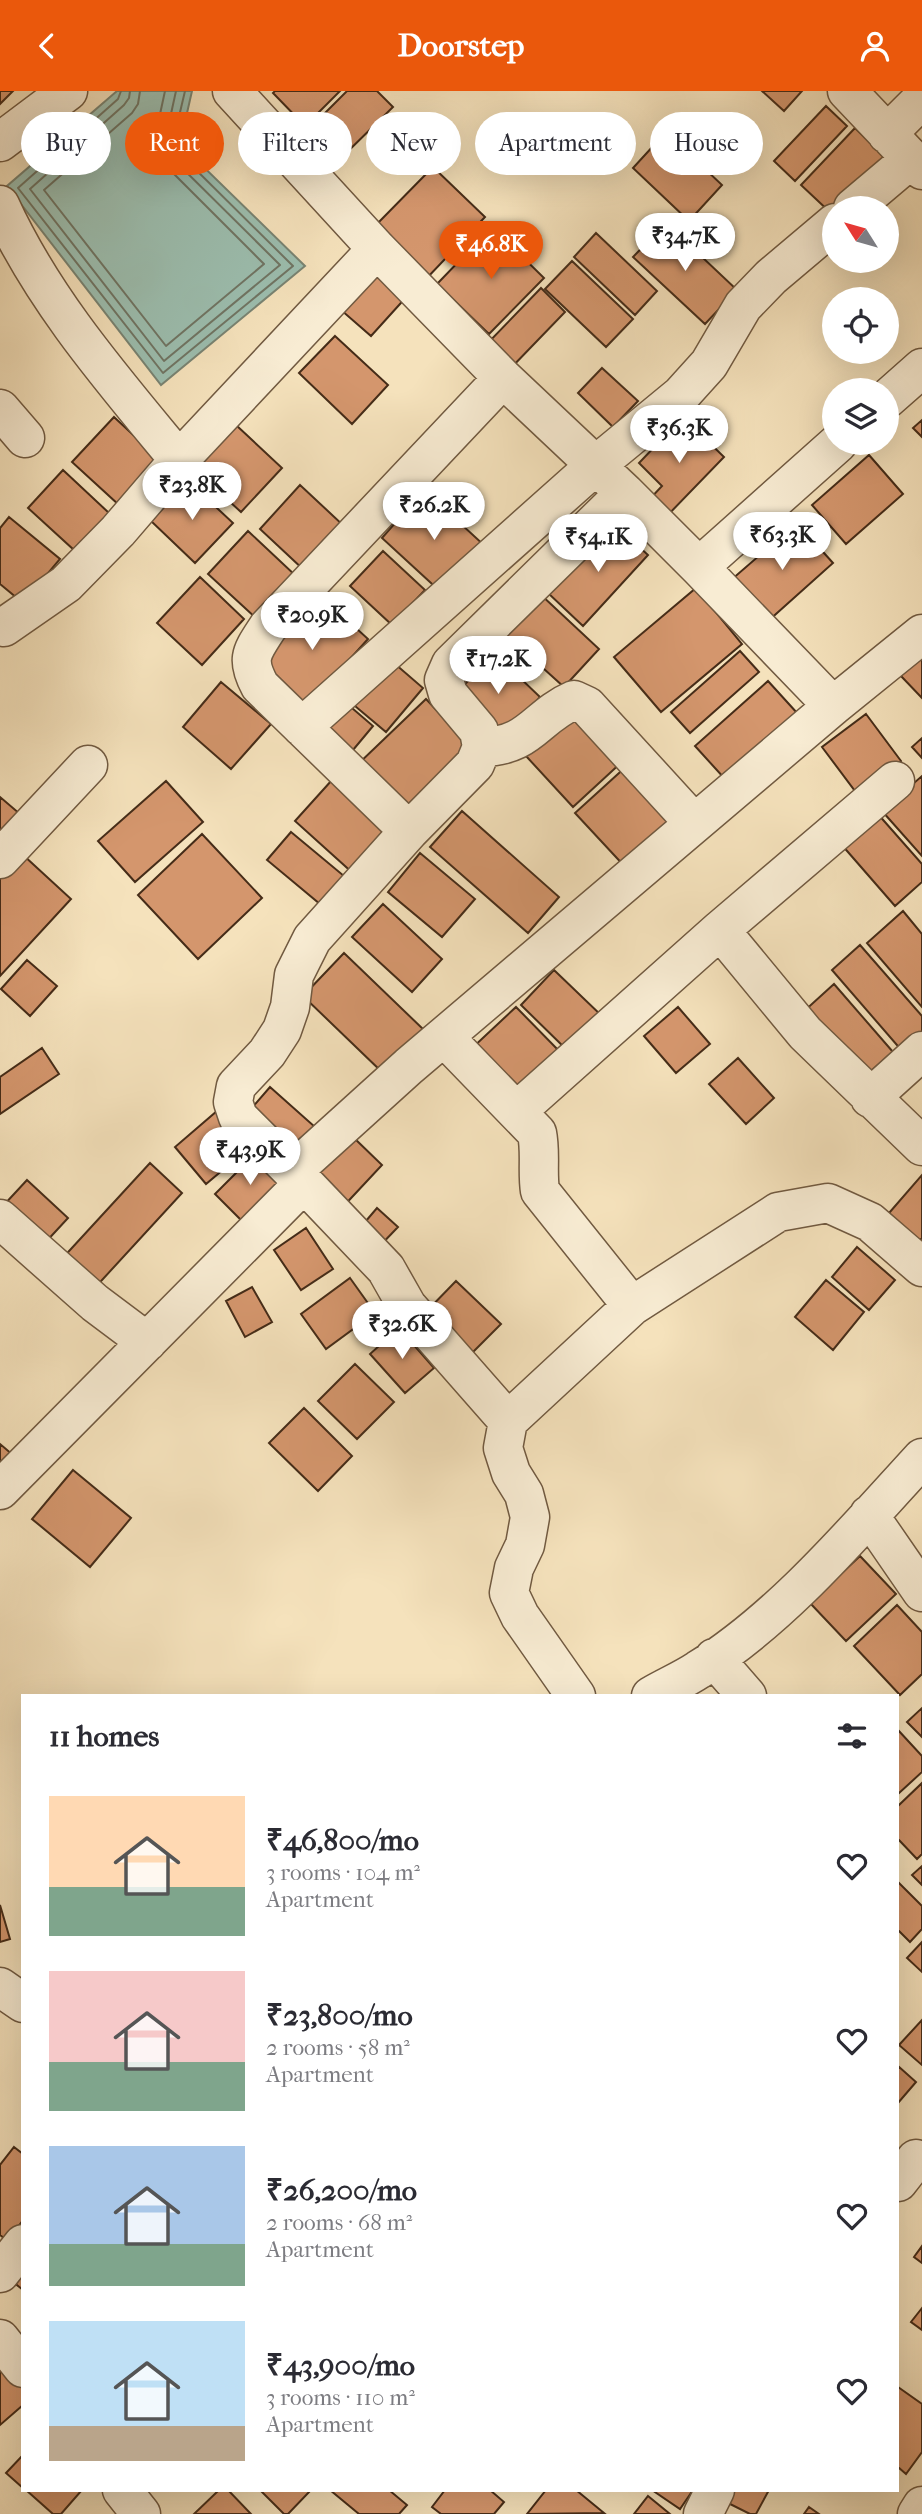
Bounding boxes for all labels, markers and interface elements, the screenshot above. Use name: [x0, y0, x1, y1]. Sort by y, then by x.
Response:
icon: back: [28, 27, 66, 65]
text: Doorstep: [398, 27, 524, 64]
icon: person: [856, 27, 894, 65]
chip: Buy: [21, 112, 111, 175]
chip: Rent: [125, 112, 224, 175]
chip: Filters: [238, 112, 352, 175]
chip: New: [366, 112, 461, 175]
chip: Apartment: [475, 112, 636, 175]
chip: House: [650, 112, 763, 175]
north arrow: [822, 196, 900, 273]
map controls: [822, 196, 899, 455]
pin: ₹34.7K: [628, 213, 742, 273]
pin: ₹46.8K: [434, 221, 548, 281]
text: ₹34.7K: [651, 222, 719, 249]
text: ₹46.8K: [455, 230, 527, 257]
button: locate: [822, 287, 899, 364]
button: layers: [822, 378, 899, 455]
pin: ₹36.3K: [622, 405, 736, 465]
text: ₹36.3K: [646, 414, 712, 441]
pin: ₹23.8K: [135, 463, 249, 522]
text: ₹23.8K: [158, 471, 226, 498]
pin: ₹26.2K: [377, 483, 491, 542]
text: ₹26.2K: [399, 491, 469, 518]
pin: ₹63.3K: [725, 512, 839, 572]
pin: ₹54.1K: [541, 515, 655, 574]
text: ₹63.3K: [749, 521, 815, 548]
text: ₹54.1K: [565, 523, 631, 550]
pin: ₹20.9K: [255, 593, 369, 652]
text: ₹20.9K: [277, 601, 347, 628]
pin: ₹17.2K: [441, 637, 555, 696]
text: ₹17.2K: [465, 645, 531, 672]
pin: ₹43.9K: [193, 1127, 307, 1187]
text: ₹43.9K: [215, 1136, 285, 1163]
pin: ₹32.6K: [345, 1301, 459, 1361]
text: ₹32.6K: [368, 1310, 436, 1337]
icon: filters: [833, 1717, 871, 1755]
text: 11 homes: [49, 1719, 159, 1754]
text: ₹46,800/mo: [266, 1823, 419, 1858]
icon: home: [105, 1824, 189, 1908]
icon: heart: [833, 1847, 871, 1885]
text: 3 rooms · 104 m²: [266, 1859, 420, 1886]
text: Apartment: [266, 1886, 374, 1913]
text: ₹23,800/mo: [266, 1998, 413, 2033]
icon: home: [105, 1999, 189, 2083]
icon: heart: [833, 2022, 871, 2060]
text: 2 rooms · 58 m²: [266, 2034, 410, 2061]
text: Apartment: [266, 2061, 374, 2088]
text: ₹26,200/mo: [266, 2173, 417, 2208]
icon: home: [105, 2174, 189, 2258]
icon: heart: [833, 2197, 871, 2235]
text: 2 rooms · 68 m²: [266, 2209, 412, 2236]
text: Apartment: [266, 2236, 374, 2263]
text: ₹43,900/mo: [266, 2348, 415, 2383]
icon: home: [105, 2349, 189, 2433]
icon: heart: [833, 2372, 871, 2410]
text: 3 rooms · 110 m²: [266, 2384, 415, 2411]
text: Apartment: [266, 2411, 374, 2438]

